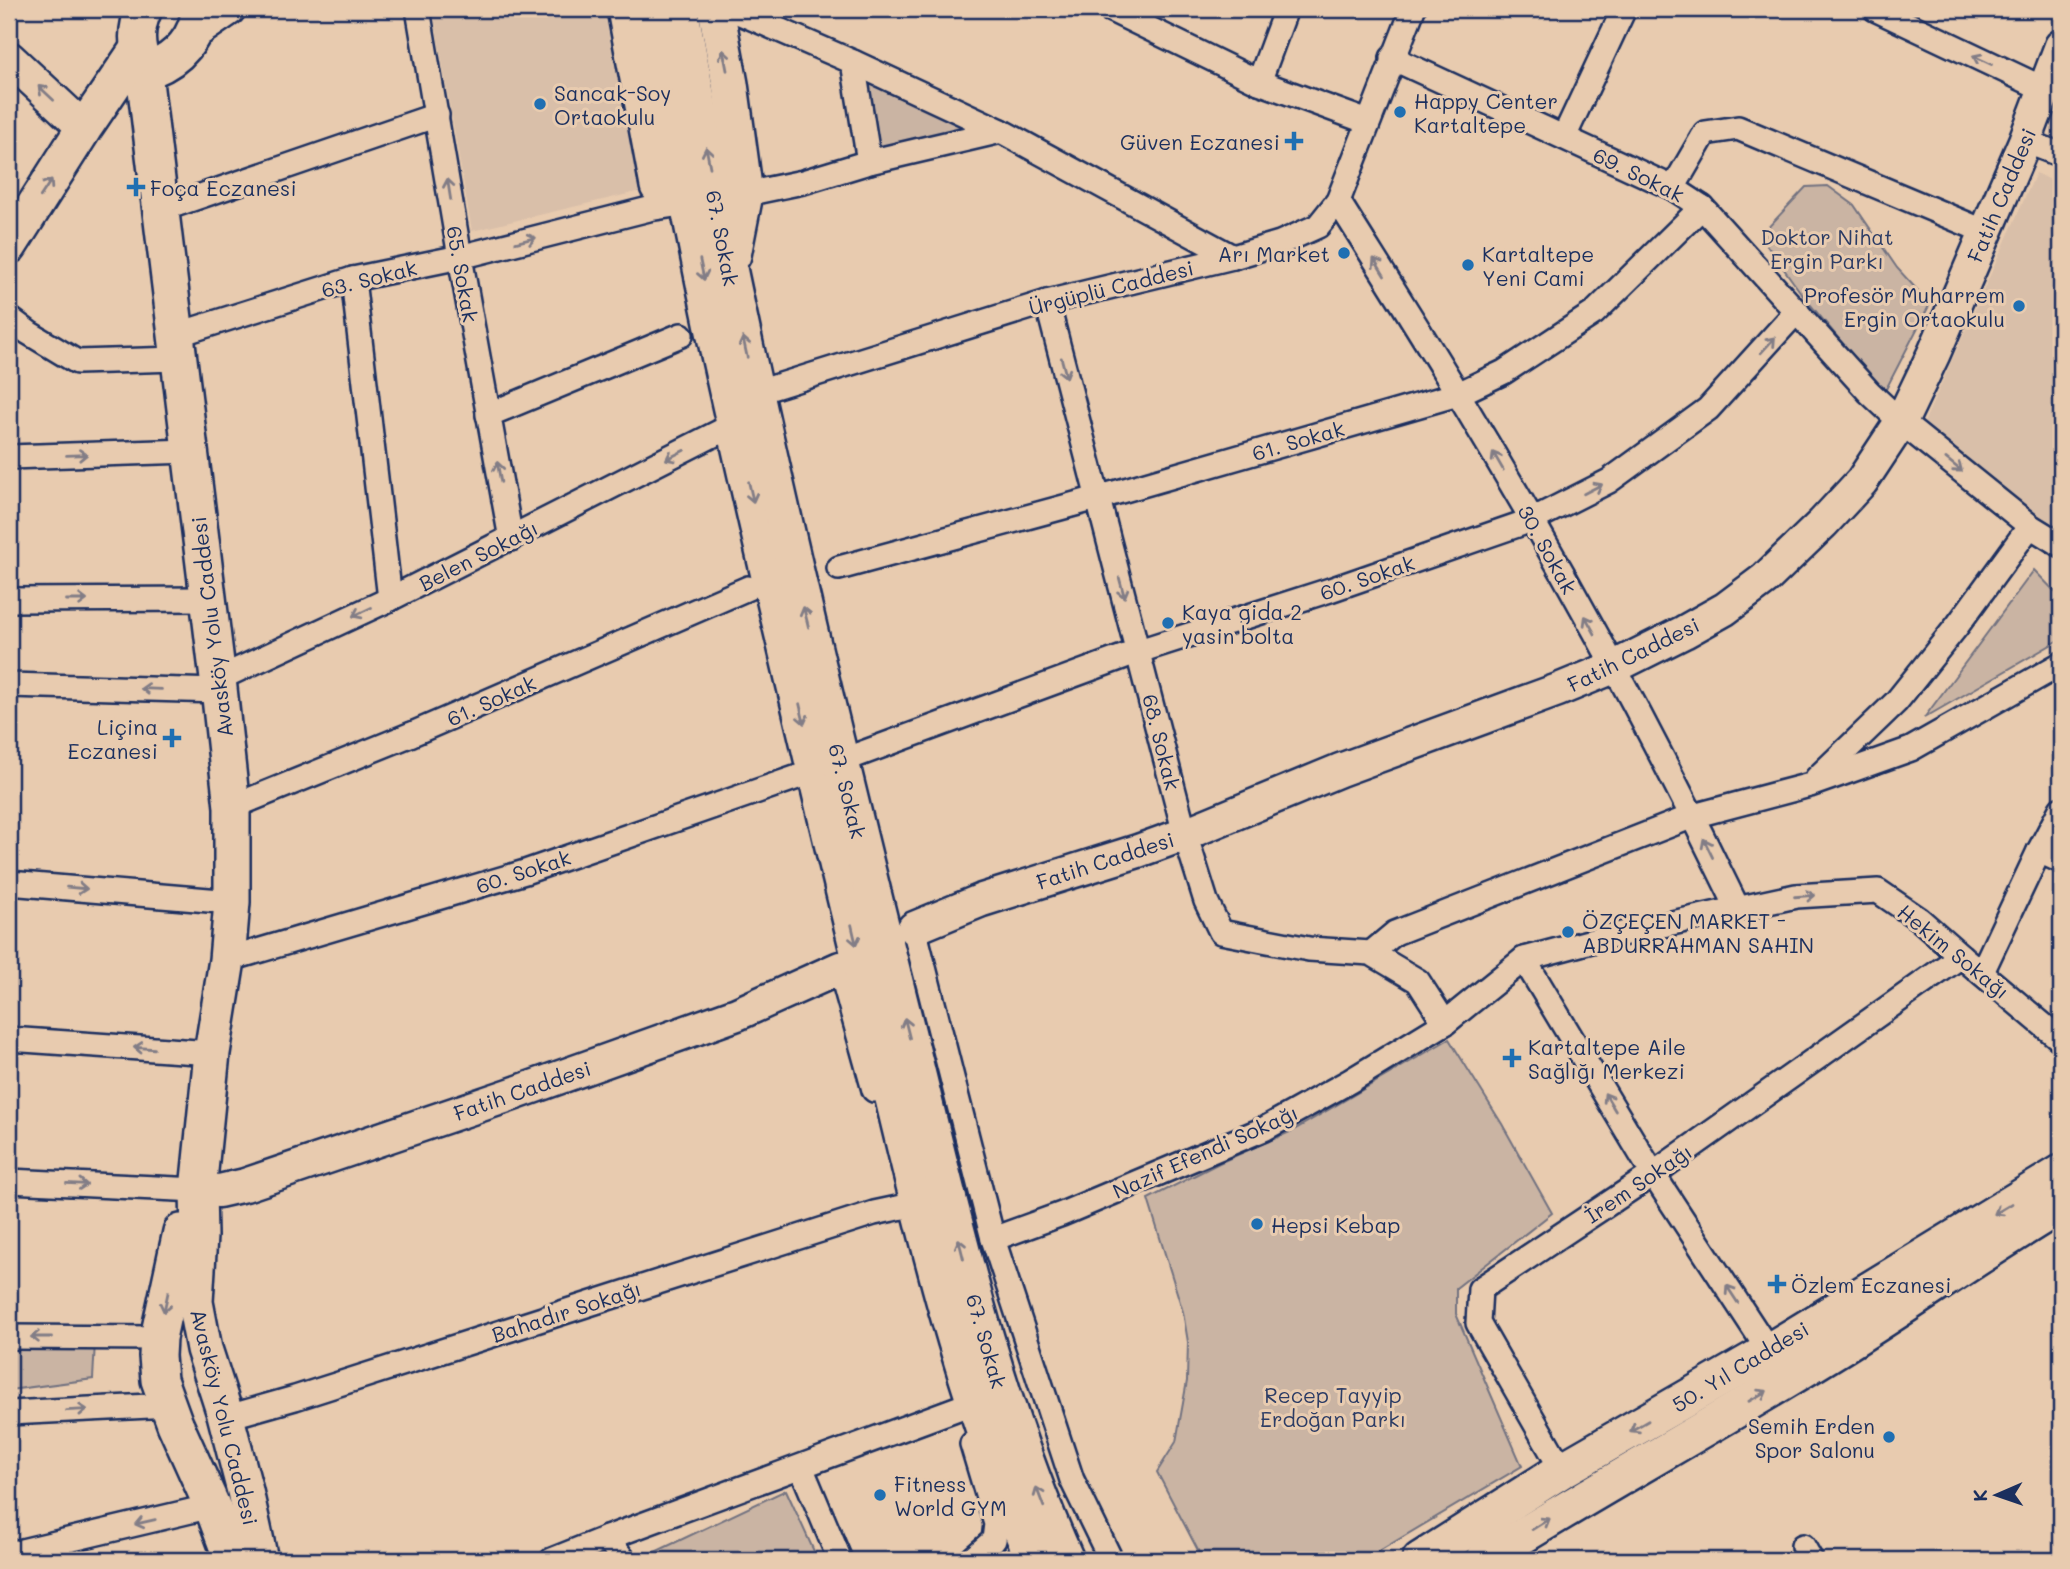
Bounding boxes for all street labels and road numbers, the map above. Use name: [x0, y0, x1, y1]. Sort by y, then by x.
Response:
street label: Fatih Caddesi: [1961, 124, 2041, 266]
street label: 69. Sokak: [1589, 140, 1689, 208]
street label: 67. Sokak: [700, 188, 746, 288]
street label: 65. Sokak: [441, 224, 485, 324]
street label: 63. Sokak: [318, 253, 420, 303]
street label: Ürgüplü Caddesi: [1026, 253, 1196, 321]
street label: 61. Sokak: [1249, 414, 1347, 466]
street label: 30. Sokak: [1512, 500, 1584, 598]
street label: Belen Sokağı: [414, 513, 542, 597]
street label: Avasköy Yolu Caddesi: [184, 515, 238, 739]
street label: 60. Sokak: [1316, 548, 1418, 606]
street label: Fatih Caddesi: [1563, 610, 1703, 698]
street label: 61. Sokak: [442, 668, 540, 732]
street label: 68. Sokak: [1137, 691, 1187, 793]
street label: 67. Sokak: [823, 741, 873, 841]
street label: Fatih Caddesi: [1033, 825, 1177, 895]
street label: 60. Sokak: [472, 843, 574, 899]
street label: Hekim Sokağı: [1893, 898, 2015, 1004]
street label: Fatih Caddesi: [450, 1054, 594, 1126]
street label: Nazif Efendi Sokağı: [1108, 1098, 1302, 1204]
street label: İrem Sokağı: [1579, 1137, 1697, 1229]
street label: Bahadır Sokağı: [488, 1274, 644, 1348]
street label: 67. Sokak: [961, 1291, 1013, 1391]
street label: Avasköy Yolu Caddesi: [185, 1306, 265, 1528]
street label: 50. Yıl Caddesi: [1667, 1315, 1813, 1417]

